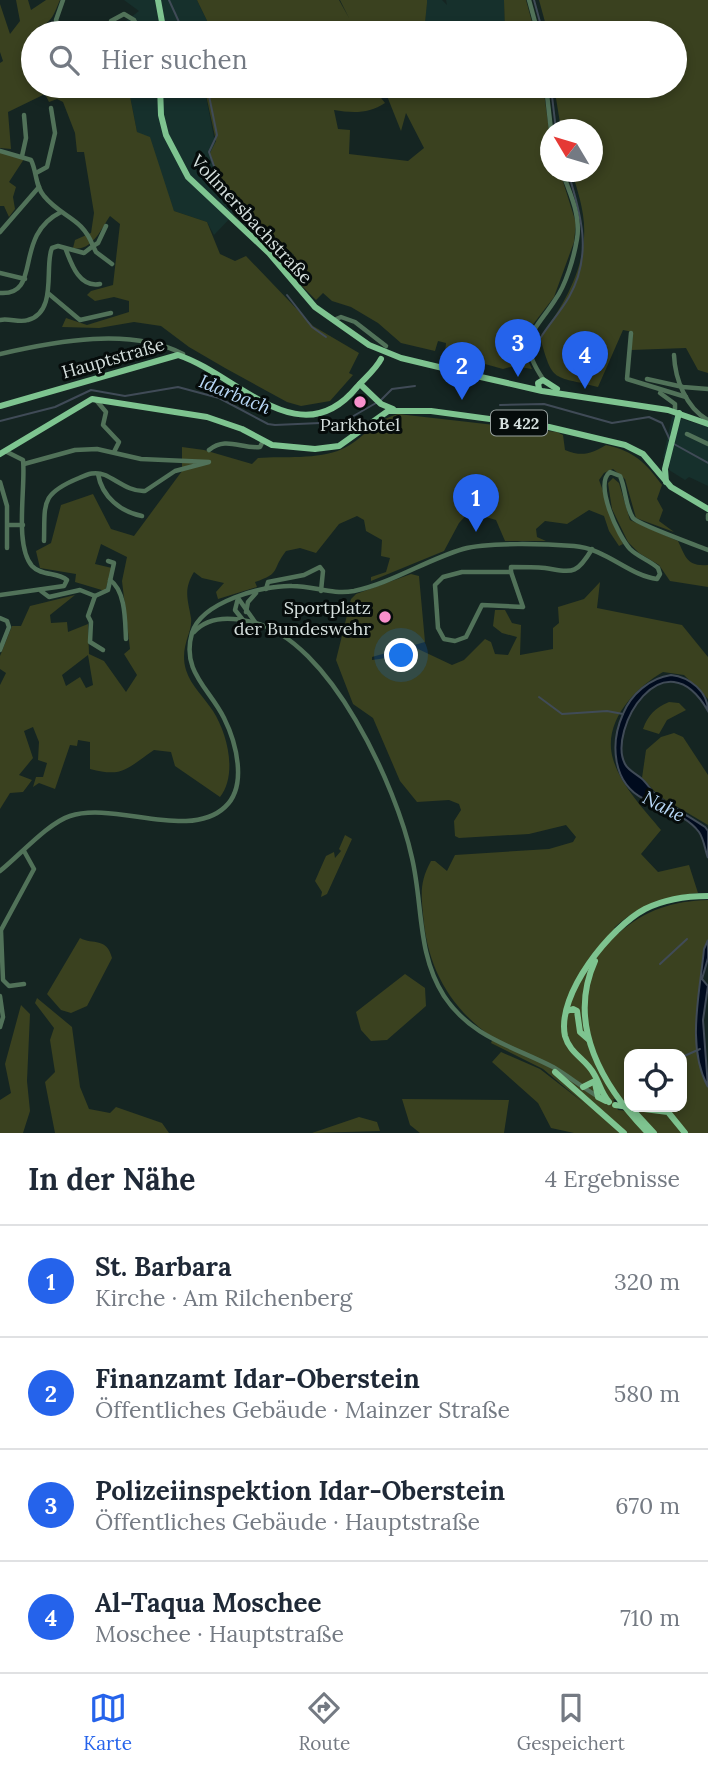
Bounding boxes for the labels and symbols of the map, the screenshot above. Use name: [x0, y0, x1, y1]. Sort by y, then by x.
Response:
north arrow: [540, 119, 603, 182]
street label: Vollmersbachstraße: [186, 149, 318, 288]
pin: 3: [495, 319, 541, 377]
pin: 4: [562, 331, 608, 389]
street label: Hauptstraße: [59, 332, 167, 384]
pin: 2: [439, 342, 485, 400]
water label: Idarbach: [196, 369, 275, 419]
marker: Parkhotel: [352, 394, 368, 410]
road number: B 422: [491, 410, 547, 436]
place label: Parkhotel: [320, 413, 400, 436]
pin: 1: [453, 474, 499, 532]
place label: Sportplatz der Bundeswehr: [234, 596, 371, 640]
marker: Sportplatz der Bundeswehr: [377, 609, 393, 625]
your location: [384, 638, 418, 672]
water label: Nahe: [639, 785, 689, 827]

